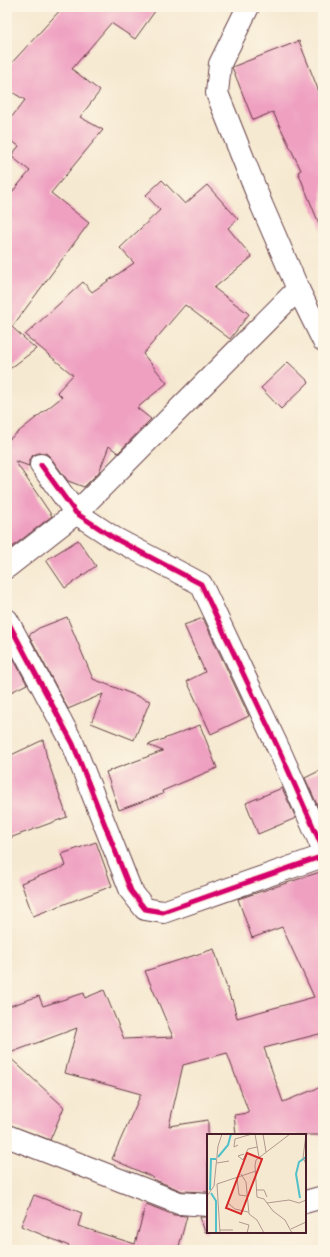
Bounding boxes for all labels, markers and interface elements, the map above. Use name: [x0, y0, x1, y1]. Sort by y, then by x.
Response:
inset map: [207, 1134, 306, 1233]

